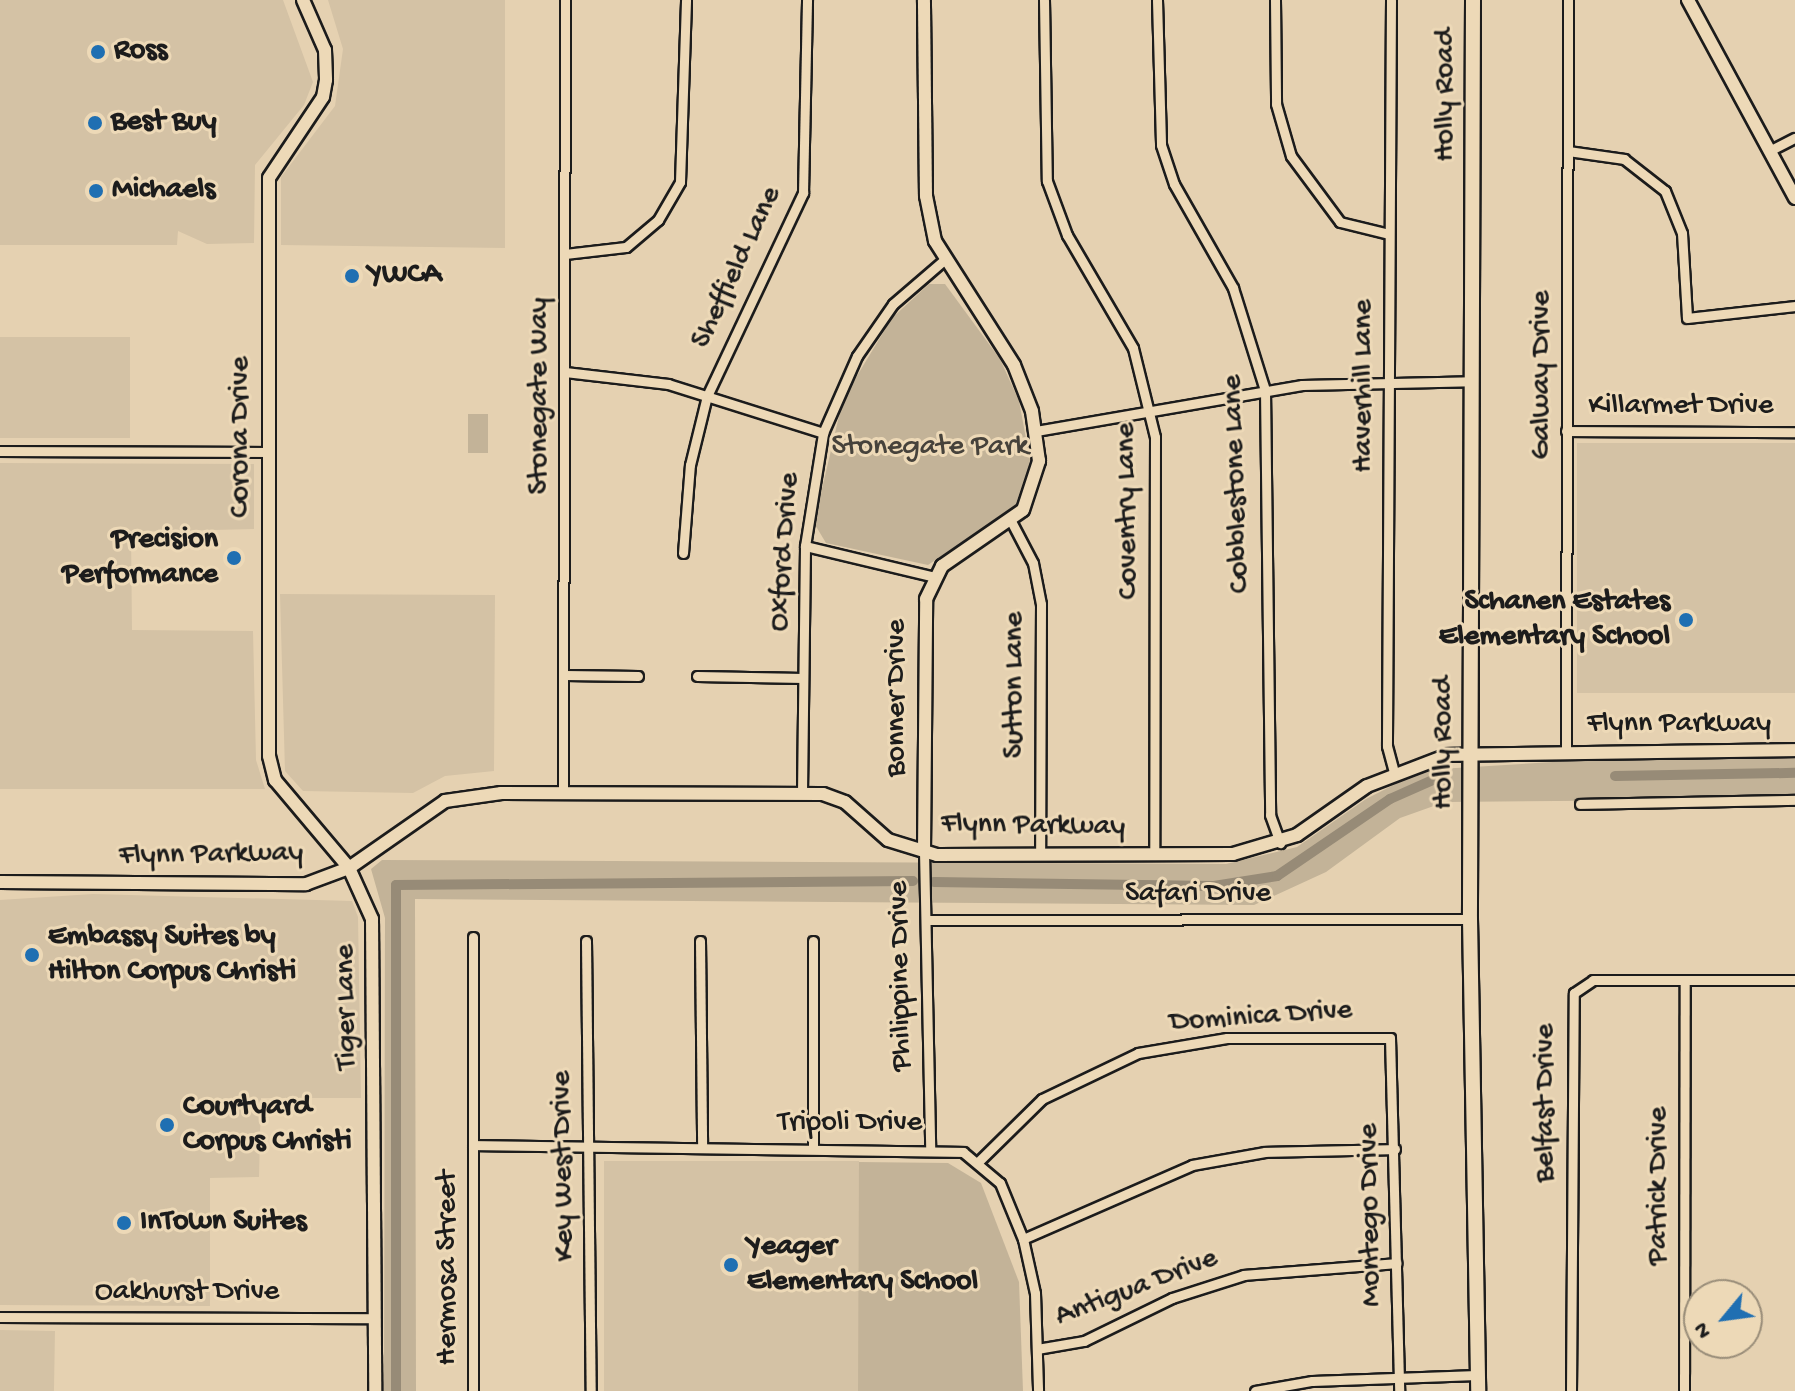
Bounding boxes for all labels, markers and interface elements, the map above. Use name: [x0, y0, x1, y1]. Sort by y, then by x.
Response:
street label: Holly Road: [1429, 28, 1465, 162]
place label: Ross: [114, 34, 167, 70]
marker: Ross: [89, 43, 107, 61]
place label: Best Buy: [111, 105, 216, 141]
marker: Best Buy: [86, 114, 104, 132]
place label: Michaels: [112, 173, 215, 209]
street label: Sheffield Lane: [685, 181, 791, 355]
marker: Michaels: [87, 182, 105, 200]
place label: YWCA: [368, 258, 441, 294]
marker: YWCA: [343, 267, 361, 285]
street label: Galway Drive: [1525, 290, 1561, 460]
street label: Stonegate Way: [523, 298, 559, 494]
street label: Haverhill Lane: [1347, 299, 1383, 473]
street label: Corona Drive: [224, 356, 260, 518]
street label: Cobblestone Lane: [1216, 374, 1260, 594]
street label: Killarmet Drive: [1588, 389, 1774, 425]
street label: Coventry Lane: [1109, 422, 1149, 600]
park label: Stonegate Park: [831, 430, 1029, 466]
street label: Oxford Drive: [762, 471, 810, 633]
place label: Precision Performance: [62, 523, 218, 594]
marker: Precision Performance: [225, 549, 243, 567]
place label: Schanen Estates Elementary School: [1439, 585, 1670, 656]
marker: Schanen Estates Elementary School: [1677, 611, 1695, 629]
street label: Sutton Lane: [998, 612, 1034, 758]
street label: Bonner Drive: [880, 619, 916, 777]
street label: Holly Road: [1427, 676, 1463, 810]
street label: Flynn Parkway: [1587, 707, 1771, 743]
street label: Flynn Parkway: [941, 807, 1125, 847]
street label: Flynn Parkway: [119, 836, 303, 876]
street label: Safari Drive: [1125, 877, 1271, 913]
street label: Philippine Drive: [882, 880, 922, 1072]
place label: Embassy Suites by Hilton Corpus Christi: [48, 920, 296, 990]
street label: Tiger Lane: [329, 944, 367, 1070]
marker: Embassy Suites by Hilton Corpus Christi: [23, 946, 41, 964]
street label: Dominica Drive: [1168, 994, 1354, 1042]
street label: Belfast Drive: [1529, 1023, 1565, 1183]
street label: Key West Drive: [545, 1070, 585, 1262]
place label: Courtyard Corpus Christi: [183, 1090, 352, 1160]
street label: Tripoli Drive: [778, 1106, 922, 1142]
street label: Patrick Drive: [1642, 1107, 1678, 1265]
marker: Courtyard Corpus Christi: [158, 1116, 176, 1134]
street label: Montego Drive: [1352, 1123, 1392, 1307]
street label: Hermosa Street: [431, 1171, 467, 1365]
place label: InTown Suites: [140, 1205, 306, 1241]
marker: InTown Suites: [115, 1214, 133, 1232]
place label: Yeager Elementary School: [747, 1230, 978, 1300]
street label: Antigua Drive: [1051, 1242, 1223, 1336]
marker: Yeager Elementary School: [722, 1256, 740, 1274]
street label: Oakhurst Drive: [95, 1275, 279, 1311]
north arrow: [1683, 1279, 1763, 1359]
text: N: [1689, 1317, 1719, 1342]

